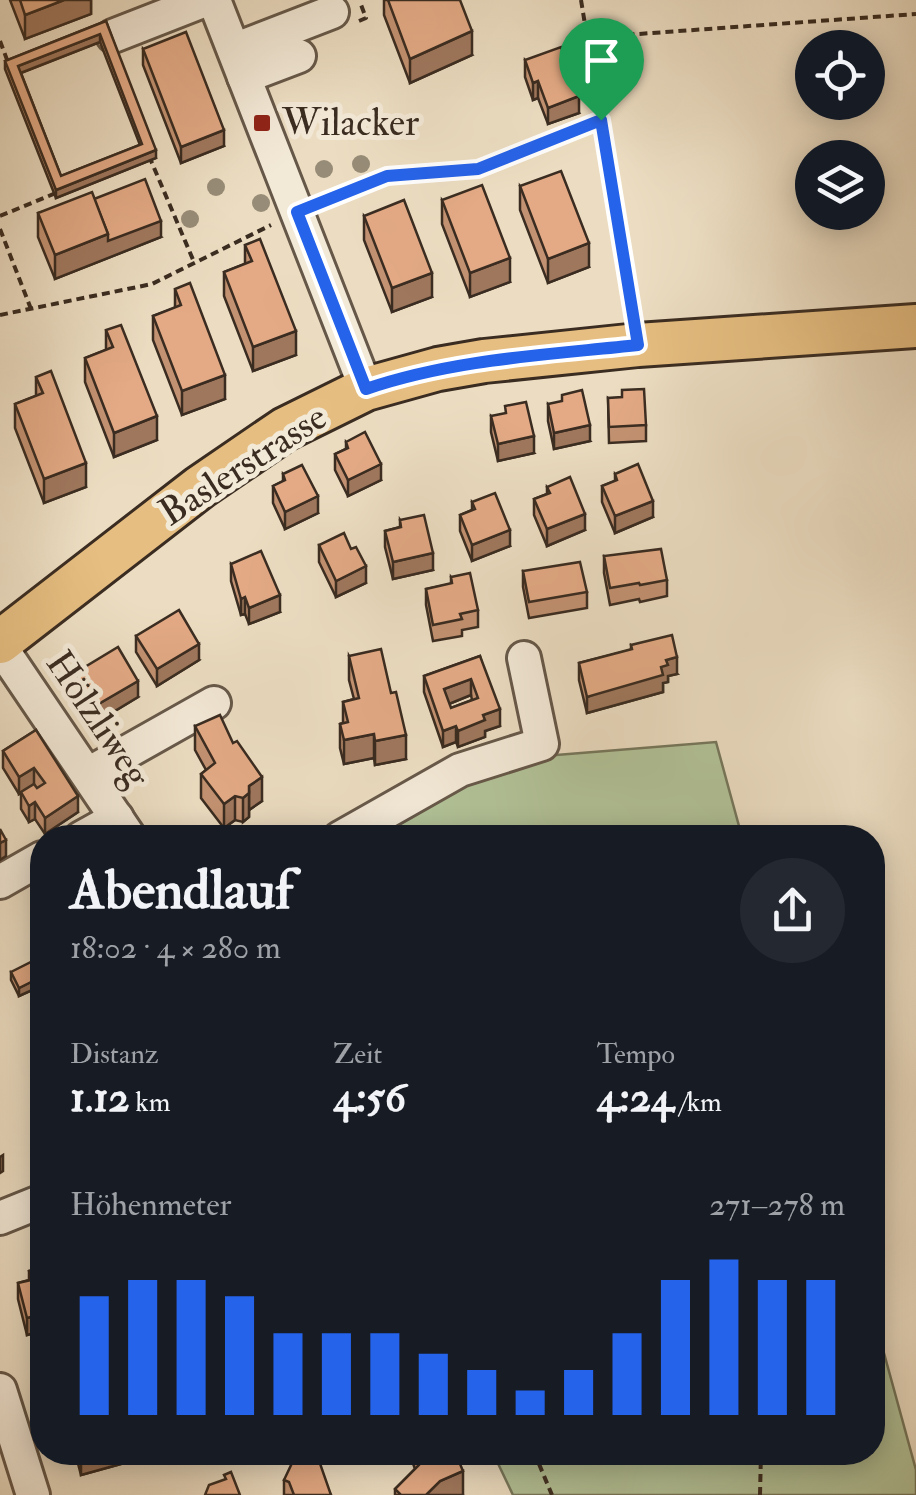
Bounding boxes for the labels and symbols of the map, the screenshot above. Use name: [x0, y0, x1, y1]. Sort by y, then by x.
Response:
pin: [559, 18, 644, 121]
place label: Wilacker: [281, 99, 419, 147]
marker: Wilacker: [251, 112, 273, 134]
street label: Baslerstrasse: [150, 393, 336, 537]
street label: Hölzliweg: [35, 642, 162, 797]

